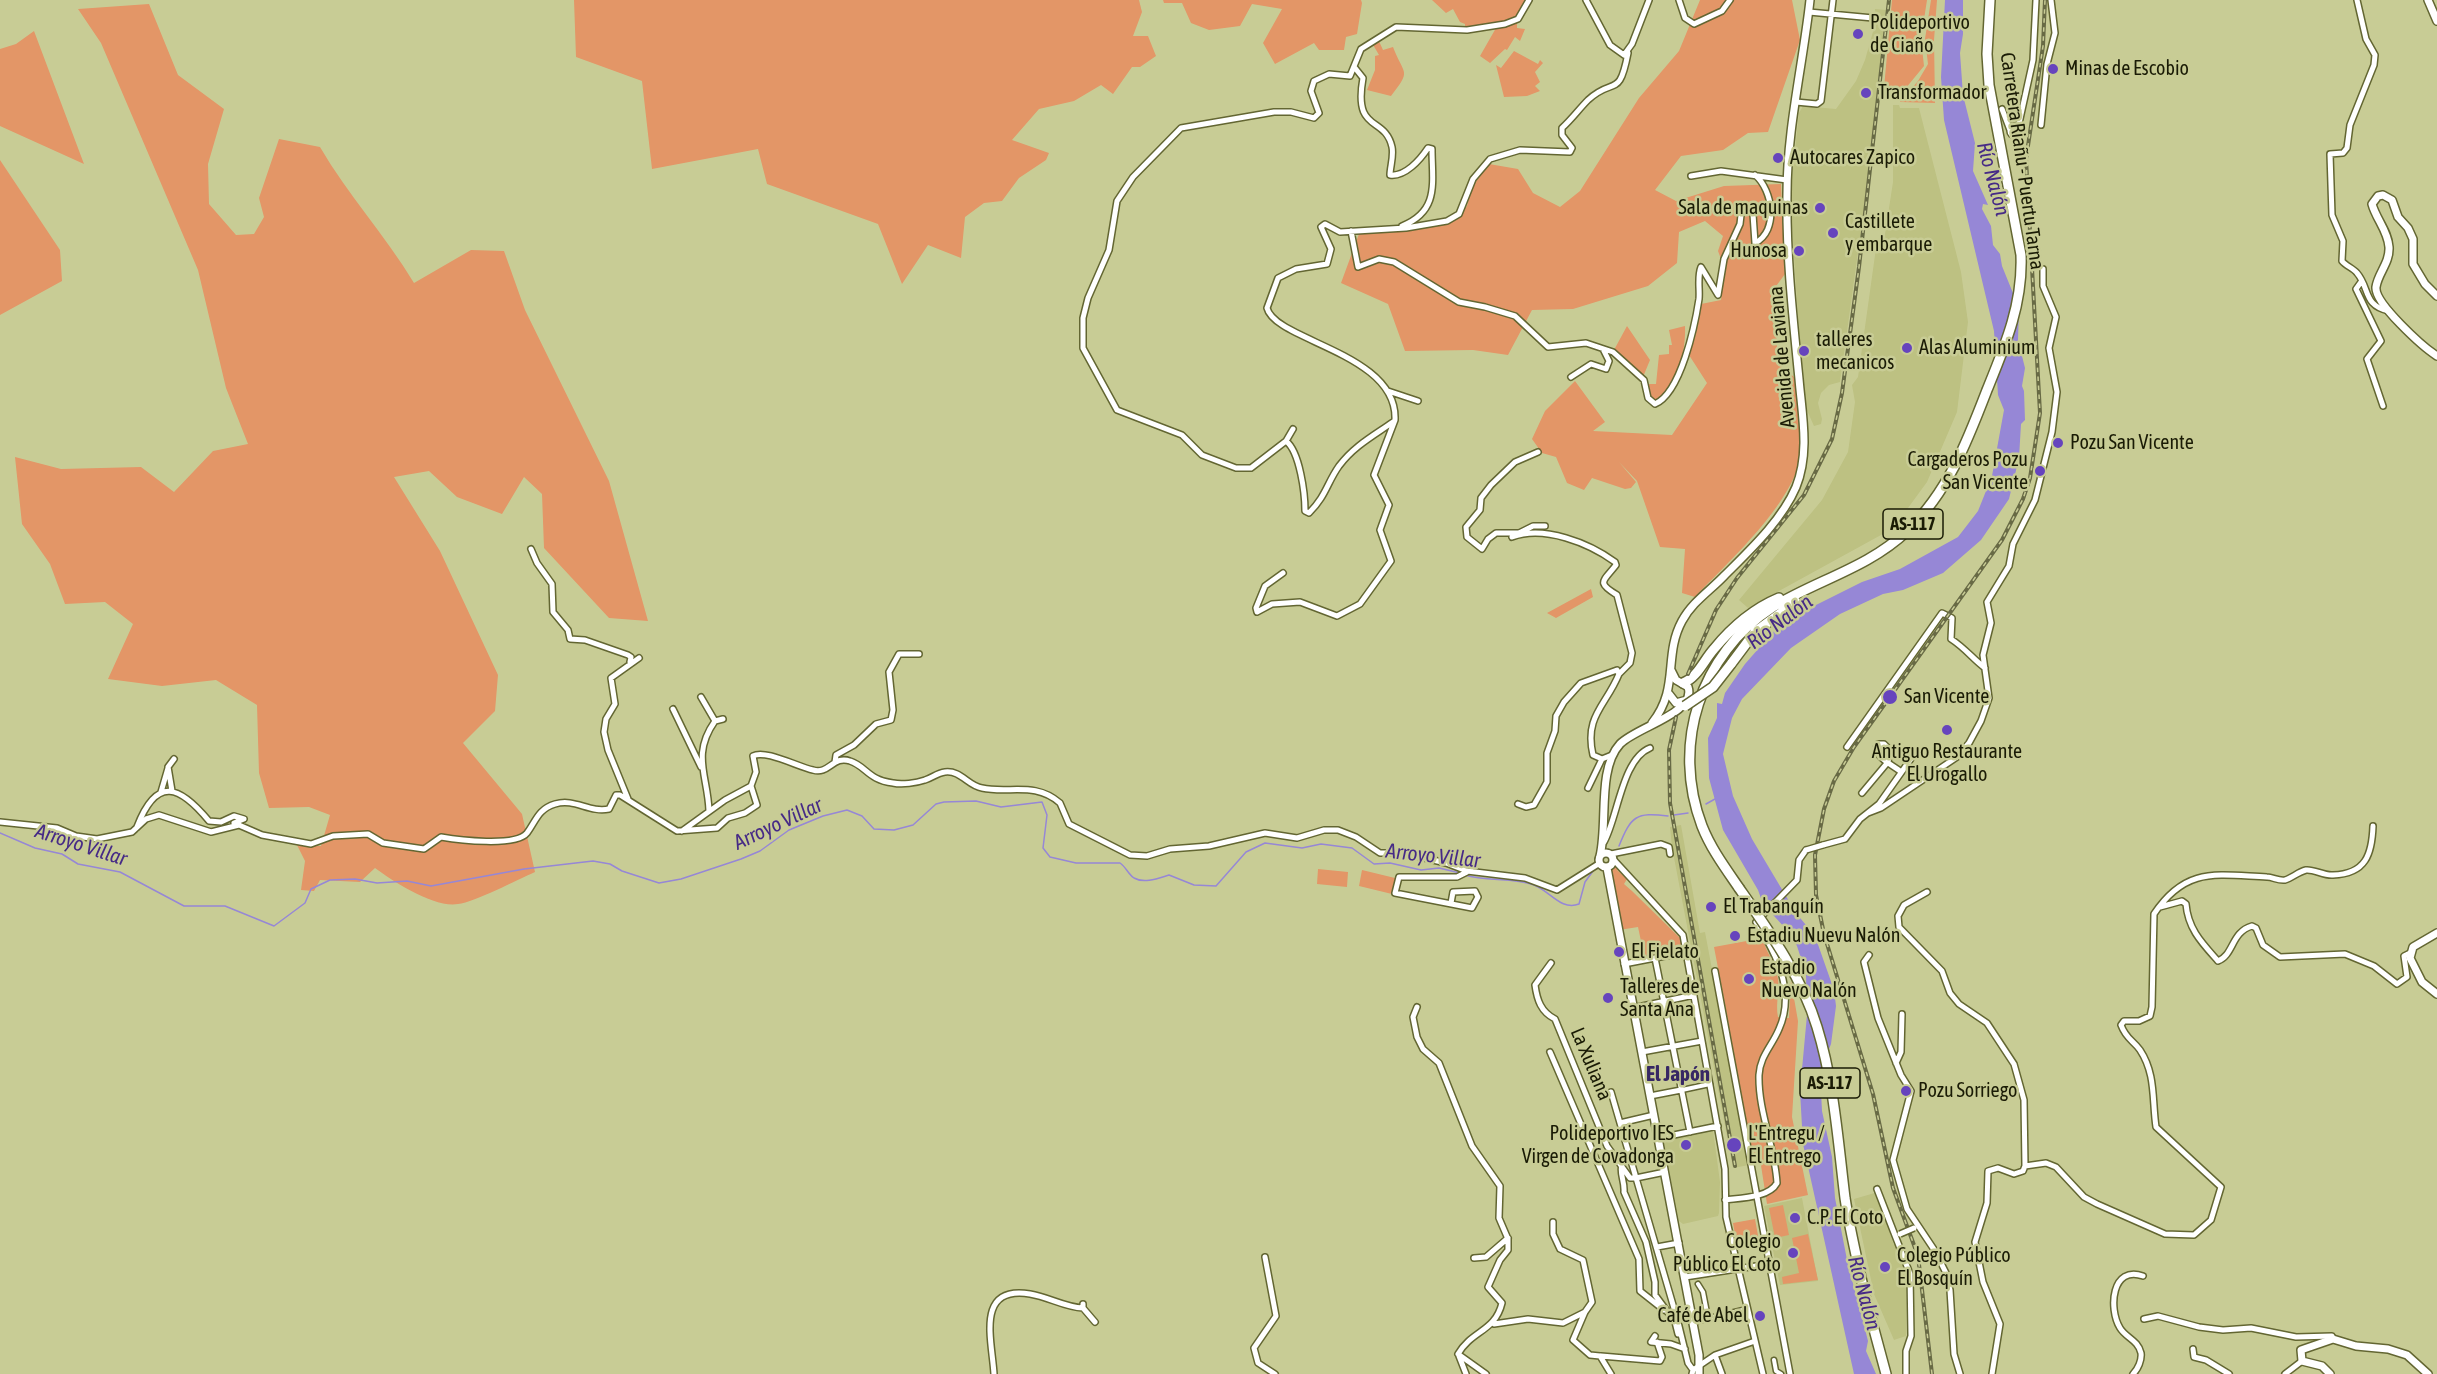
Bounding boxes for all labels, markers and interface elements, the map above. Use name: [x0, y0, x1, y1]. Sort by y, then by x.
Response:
place label: Polideportivo de Ciaño: [1870, 11, 1970, 58]
marker: Polideportivo de Ciaño: [1851, 27, 1865, 41]
street label: Carretera Riañu - Puertu Tarna: [1995, 51, 2049, 271]
place label: Minas de Escobio: [2065, 57, 2189, 81]
marker: Minas de Escobio: [2046, 62, 2060, 76]
place label: Transformador: [1878, 81, 1986, 105]
marker: Transformador: [1859, 86, 1873, 100]
water label: Río Nalón: [1971, 139, 2015, 219]
place label: Autocares Zapico: [1790, 146, 1915, 170]
marker: Autocares Zapico: [1771, 151, 1785, 165]
place label: Sala de maquinas: [1678, 196, 1808, 220]
marker: Sala de maquinas: [1813, 201, 1827, 215]
place label: Castillete y embarque: [1845, 210, 1932, 257]
marker: Castillete y embarque: [1826, 226, 1840, 240]
place label: Hunosa: [1730, 239, 1787, 263]
marker: Hunosa: [1792, 244, 1806, 258]
street label: Avenida de Laviana: [1764, 285, 1800, 429]
place label: talleres mecanicos: [1816, 328, 1894, 375]
place label: Alas Aluminium: [1919, 336, 2035, 360]
marker: Alas Aluminium: [1900, 341, 1914, 355]
marker: talleres mecanicos: [1797, 344, 1811, 358]
place label: Pozu San Vicente: [2070, 431, 2194, 455]
marker: Pozu San Vicente: [2051, 436, 2065, 450]
place label: Cargaderos Pozu San Vicente: [1908, 448, 2028, 495]
marker: Cargaderos Pozu San Vicente: [2033, 464, 2047, 478]
road number: AS-117: [1883, 509, 1943, 539]
water label: Río Nalón: [1742, 589, 1818, 655]
place label: San Vicente: [1904, 685, 1989, 709]
marker: San Vicente: [1881, 688, 1899, 706]
marker: Antiguo Restaurante El Urogallo: [1940, 723, 1954, 737]
place label: Antiguo Restaurante El Urogallo: [1872, 740, 2022, 787]
water label: Arroyo Villar: [730, 793, 826, 855]
water label: Arroyo Villar: [32, 818, 130, 872]
water label: Arroyo Villar: [1385, 839, 1481, 873]
place label: El Trabanquín: [1723, 895, 1824, 919]
marker: El Trabanquín: [1704, 900, 1718, 914]
place label: Estadiu Nuevu Nalón: [1747, 924, 1900, 948]
marker: Estadiu Nuevu Nalón: [1728, 929, 1742, 943]
place label: El Fielato: [1631, 940, 1699, 964]
marker: El Fielato: [1612, 945, 1626, 959]
place label: Estadio Nuevo Nalón: [1761, 956, 1857, 1003]
marker: Estadio Nuevo Nalón: [1742, 972, 1756, 986]
place label: Talleres de Santa Ana: [1620, 975, 1699, 1022]
marker: Talleres de Santa Ana: [1601, 991, 1615, 1005]
street label: La Xuliana: [1565, 1024, 1617, 1104]
district label: El Japón: [1646, 1061, 1710, 1087]
road number: AS-117: [1800, 1068, 1860, 1098]
place label: Pozu Sorriego: [1918, 1079, 2017, 1103]
marker: Pozu Sorriego: [1899, 1084, 1913, 1098]
place label: Polideportivo IES Virgen de Covadonga: [1522, 1122, 1674, 1169]
place label: L'Entregu / El Entrego: [1748, 1122, 1825, 1169]
marker: L'Entregu / El Entrego: [1725, 1136, 1743, 1154]
marker: Polideportivo IES Virgen de Covadonga: [1679, 1138, 1693, 1152]
place label: C.P. El Coto: [1807, 1206, 1883, 1230]
marker: C.P. El Coto: [1788, 1211, 1802, 1225]
place label: Colegio Público El Coto: [1673, 1230, 1781, 1277]
place label: Colegio Público El Bosquín: [1897, 1244, 2011, 1291]
marker: Colegio Público El Coto: [1786, 1246, 1800, 1260]
water label: Río Nalón: [1842, 1253, 1886, 1333]
marker: Colegio Público El Bosquín: [1878, 1260, 1892, 1274]
place label: Café de Abel: [1657, 1304, 1748, 1328]
marker: Café de Abel: [1753, 1309, 1767, 1323]

